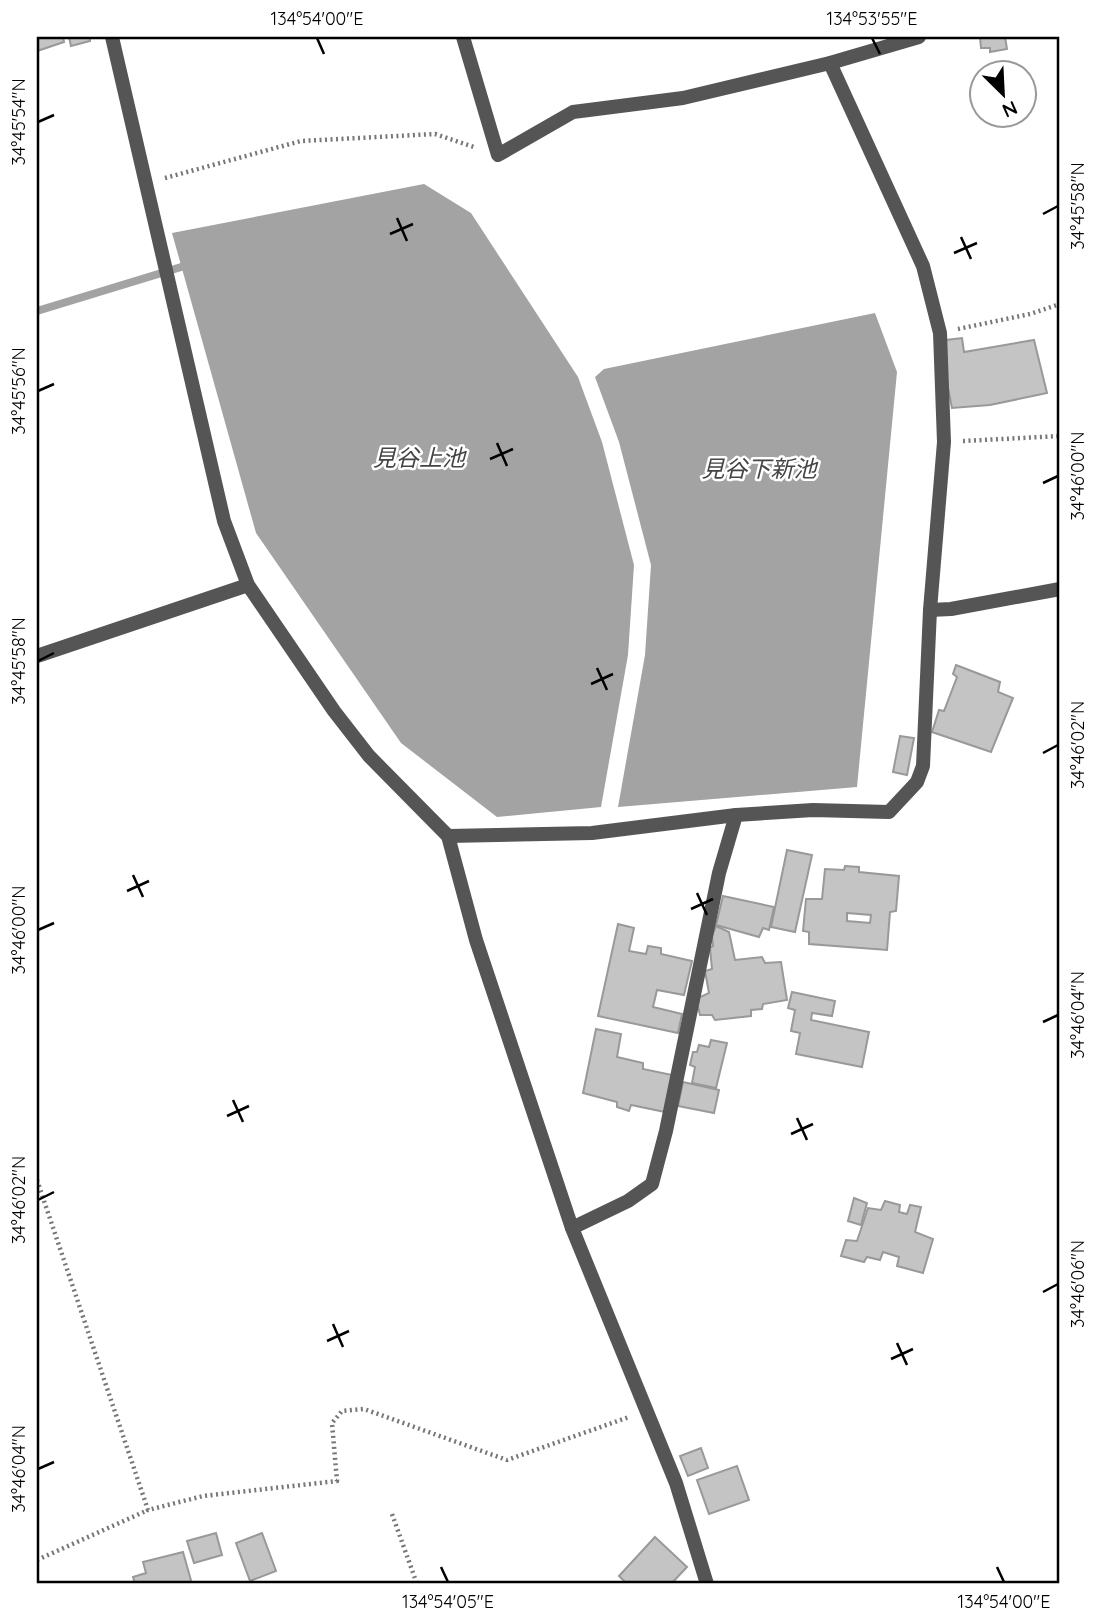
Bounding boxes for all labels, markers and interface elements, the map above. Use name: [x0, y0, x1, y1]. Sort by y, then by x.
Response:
text: 134°54'00"E: [271, 7, 363, 30]
text: 134°53'55"E: [826, 7, 918, 30]
north arrow: [968, 60, 1038, 130]
text: 34°45'54"N: [7, 78, 30, 166]
text: N: [999, 96, 1021, 123]
text: 34°45'58"N: [1066, 162, 1089, 250]
text: 34°45'56"N: [7, 347, 30, 435]
text: 34°46'00"N: [1066, 432, 1089, 520]
water label: 見谷上池: [373, 443, 467, 472]
water label: 見谷下新池: [702, 454, 819, 483]
text: 34°45'58"N: [7, 617, 30, 705]
text: 34°46'02"N: [1066, 701, 1089, 789]
text: 34°46'00"N: [7, 886, 30, 974]
text: 34°46'04"N: [1066, 971, 1089, 1059]
text: 34°46'02"N: [7, 1156, 30, 1244]
text: 34°46'06"N: [1066, 1240, 1089, 1328]
text: 34°46'04"N: [7, 1425, 30, 1513]
text: 134°54'05"E: [402, 1590, 494, 1613]
text: 134°54'00"E: [958, 1590, 1050, 1613]

